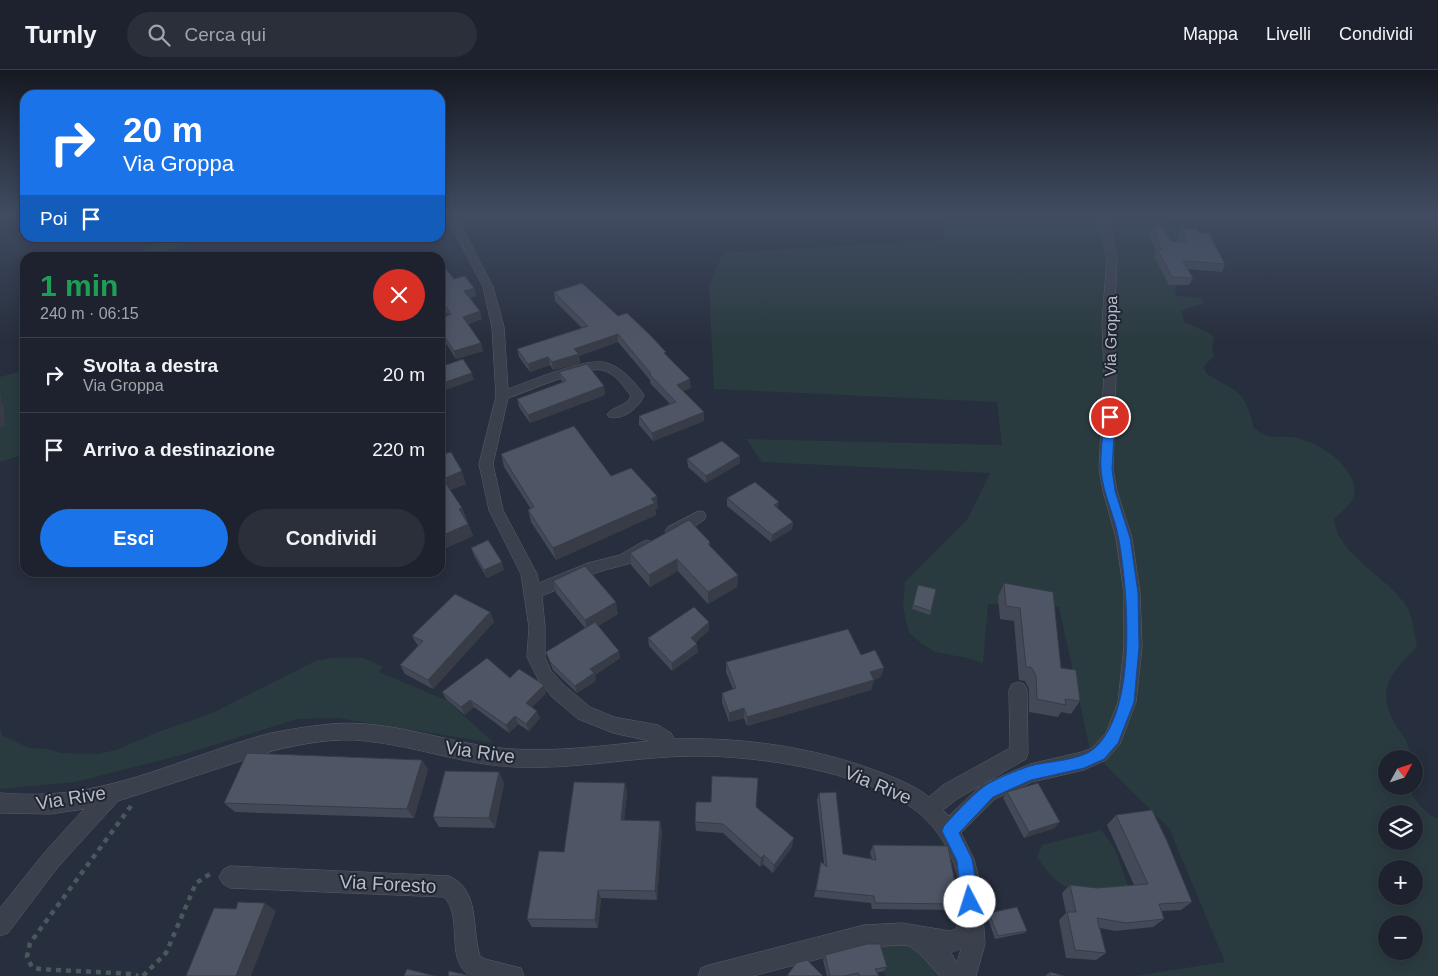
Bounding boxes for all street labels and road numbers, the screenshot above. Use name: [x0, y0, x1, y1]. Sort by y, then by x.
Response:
street label: Via Groppa: [1102, 295, 1120, 376]
street label: Via Rive: [444, 737, 516, 767]
street label: Via Rive: [841, 762, 915, 808]
street label: Via Rive: [35, 782, 107, 814]
street label: Via Foresto: [339, 871, 437, 897]

